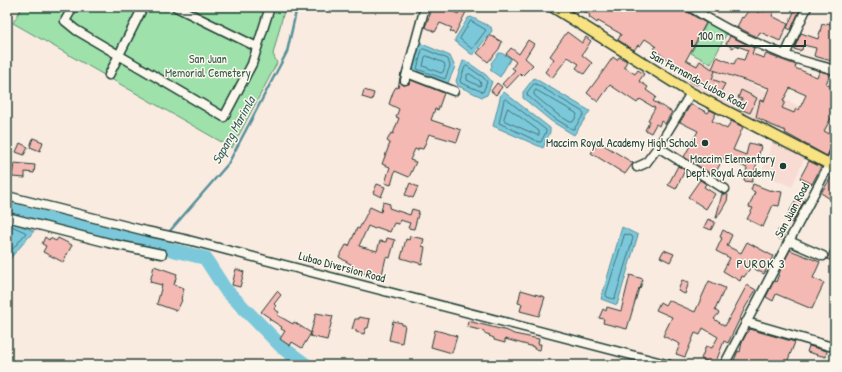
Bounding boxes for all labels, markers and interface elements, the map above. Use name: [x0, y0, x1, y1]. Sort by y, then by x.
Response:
scale bar: [692, 22, 805, 48]
text: 100 m: [698, 27, 724, 44]
street label: San Fernando-Lubao Road: [647, 46, 750, 113]
park label: San Juan Memorial Cemetery: [165, 50, 251, 81]
water label: Sapang Marimla: [207, 91, 261, 167]
place label: Maccim Royal Academy High School: [546, 134, 698, 151]
marker: Maccim Royal Academy High School: [700, 138, 710, 148]
place label: Maccim Elementary Dept. Royal Academy: [686, 150, 775, 181]
marker: Maccim Elementary Dept. Royal Academy: [778, 161, 788, 171]
street label: San Juan Road: [770, 179, 813, 240]
street label: Lubao Diversion Road: [297, 247, 388, 286]
district label: PUROK 3: [736, 254, 786, 272]

